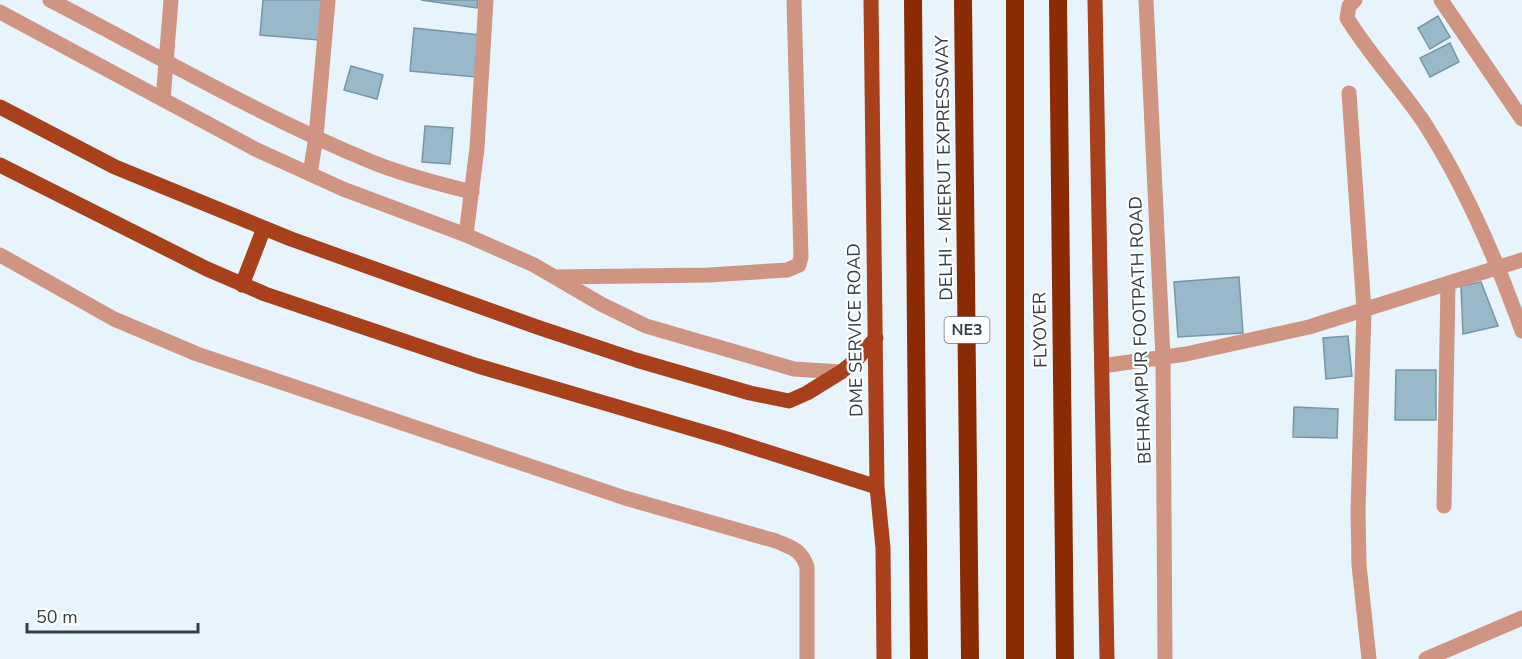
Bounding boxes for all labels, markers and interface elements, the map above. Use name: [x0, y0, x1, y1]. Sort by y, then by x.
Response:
street label: DELHI - MEERUT EXPRESSWAY: [930, 35, 958, 301]
street label: BEHRAMPUR FOOTPATH ROAD: [1123, 196, 1157, 464]
street label: DME SERVICE ROAD: [841, 243, 869, 417]
street label: FLYOVER: [1027, 292, 1053, 368]
road number: NE3: [944, 317, 990, 343]
scale bar: [27, 596, 198, 634]
text: 50 m: [36, 605, 78, 629]

